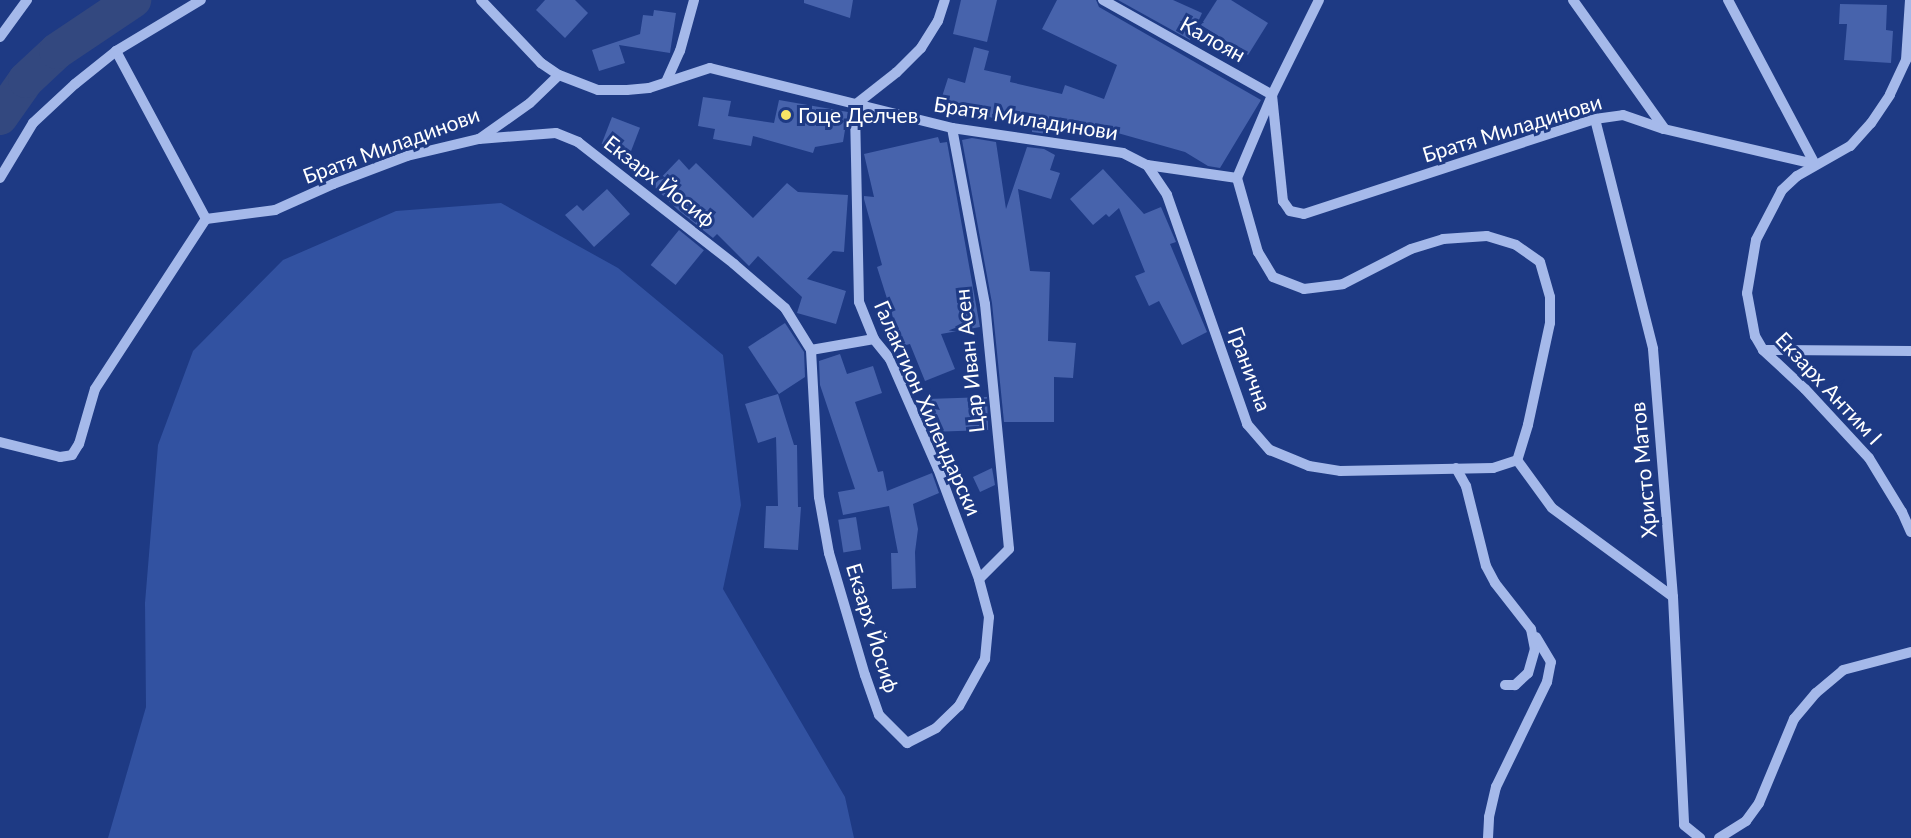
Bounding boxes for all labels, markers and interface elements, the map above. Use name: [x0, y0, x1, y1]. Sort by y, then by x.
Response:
street label: Калоян: [1176, 11, 1250, 67]
street label: Братя Миладинови: [1419, 89, 1605, 167]
street label: Братя Миладинови: [932, 91, 1120, 145]
street label: Братя Миладинови: [299, 101, 483, 189]
place label: Гоце Делчев: [798, 102, 918, 128]
marker: Гоце Делчев: [779, 108, 793, 122]
street label: Екзарх Йосиф: [599, 130, 721, 232]
street label: Цар Иван Асен: [949, 288, 989, 434]
street label: Галактион Хилендарски: [869, 297, 987, 519]
street label: Гранична: [1223, 323, 1277, 415]
street label: Екзарх Антим I: [1771, 327, 1887, 449]
street label: Христо Матов: [1624, 401, 1662, 539]
street label: Екзарх Йосиф: [841, 560, 905, 696]

